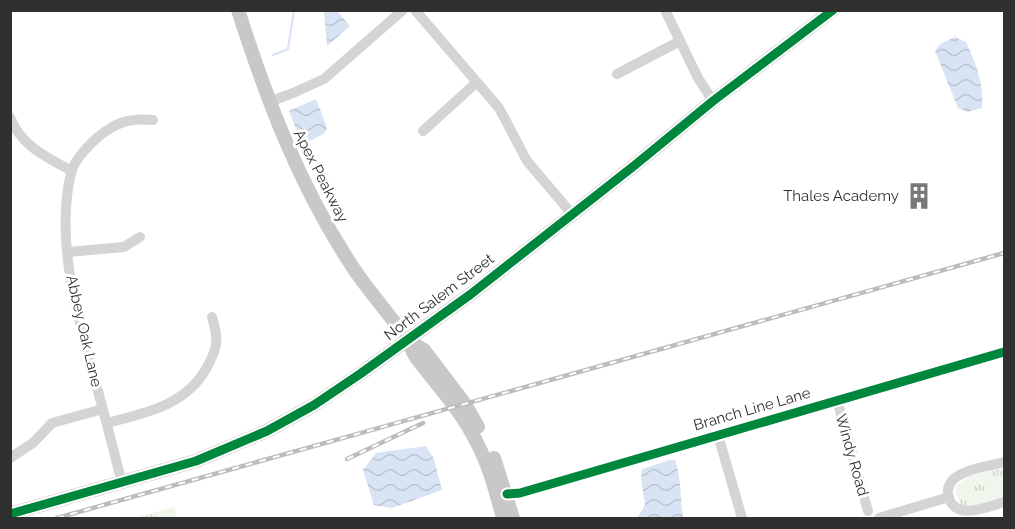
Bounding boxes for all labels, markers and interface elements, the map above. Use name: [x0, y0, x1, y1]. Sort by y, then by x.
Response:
street label: Apex Peakway: [290, 127, 352, 225]
building icon: Thales Academy: [904, 181, 934, 211]
place label: Thales Academy: [783, 187, 899, 205]
street label: North Salem Street: [381, 250, 497, 344]
street label: Abbey Oak Lane: [62, 273, 106, 389]
street label: Branch Line Lane: [691, 384, 813, 434]
street label: Windy Road: [832, 412, 872, 498]

